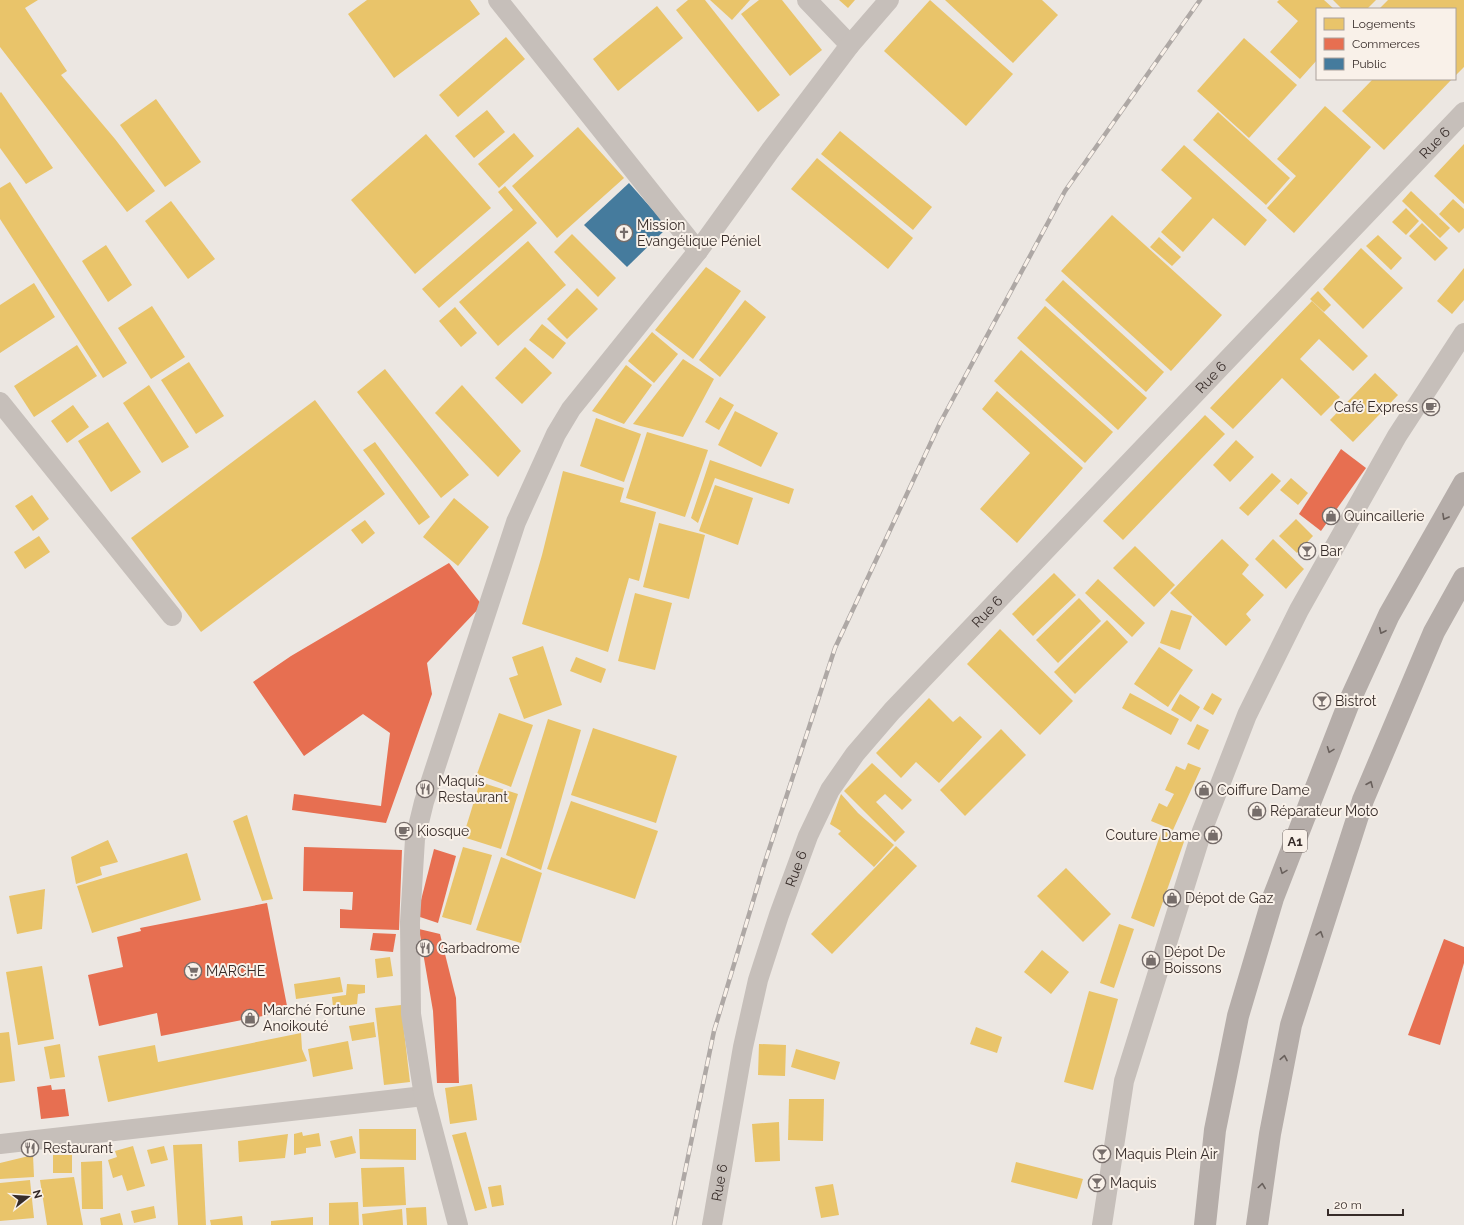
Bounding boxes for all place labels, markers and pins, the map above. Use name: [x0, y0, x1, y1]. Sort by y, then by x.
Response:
place label: Mission Evangélique Péniel: [637, 217, 761, 249]
church icon: Mission Evangélique Péniel: [614, 223, 634, 243]
cafe icon: Café Express: [1421, 397, 1441, 417]
place label: Café Express: [1334, 399, 1418, 415]
shop icon: Quincaillerie: [1321, 506, 1341, 526]
place label: Quincaillerie: [1344, 508, 1424, 524]
bar icon: Bar: [1297, 541, 1317, 561]
place label: Bar: [1320, 543, 1342, 559]
bar icon: Bistrot: [1312, 691, 1332, 711]
place label: Bistrot: [1335, 693, 1377, 709]
place label: Maquis Restaurant: [438, 773, 508, 805]
restaurant icon: Maquis Restaurant: [415, 779, 435, 799]
shop icon: Coiffure Dame: [1194, 780, 1214, 800]
place label: Coiffure Dame: [1217, 782, 1310, 798]
shop icon: Réparateur Moto: [1247, 801, 1267, 821]
place label: Réparateur Moto: [1270, 803, 1378, 819]
cafe icon: Kiosque: [394, 821, 414, 841]
place label: Kiosque: [417, 823, 469, 839]
shop icon: Couture Dame: [1203, 825, 1223, 845]
place label: Couture Dame: [1106, 827, 1200, 843]
shop icon: Dépot de Gaz: [1162, 888, 1182, 908]
place label: Dépot de Gaz: [1185, 890, 1273, 906]
restaurant icon: Garbadrome: [415, 938, 435, 958]
place label: Garbadrome: [438, 940, 520, 956]
place label: Dépot De Boissons: [1164, 944, 1226, 976]
shop icon: Dépot De Boissons: [1141, 950, 1161, 970]
supermarket icon: MARCHE: [183, 961, 203, 981]
place label: MARCHE: [206, 963, 265, 979]
place label: Marché Fortune Anoikouté: [263, 1002, 366, 1034]
shop icon: Marché Fortune Anoikouté: [240, 1008, 260, 1028]
restaurant icon: Restaurant: [20, 1138, 40, 1158]
place label: Restaurant: [43, 1140, 113, 1156]
bar icon: Maquis Plein Air: [1092, 1144, 1112, 1164]
place label: Maquis Plein Air: [1115, 1146, 1218, 1162]
bar icon: Maquis: [1087, 1173, 1107, 1193]
place label: Maquis: [1110, 1175, 1157, 1191]

